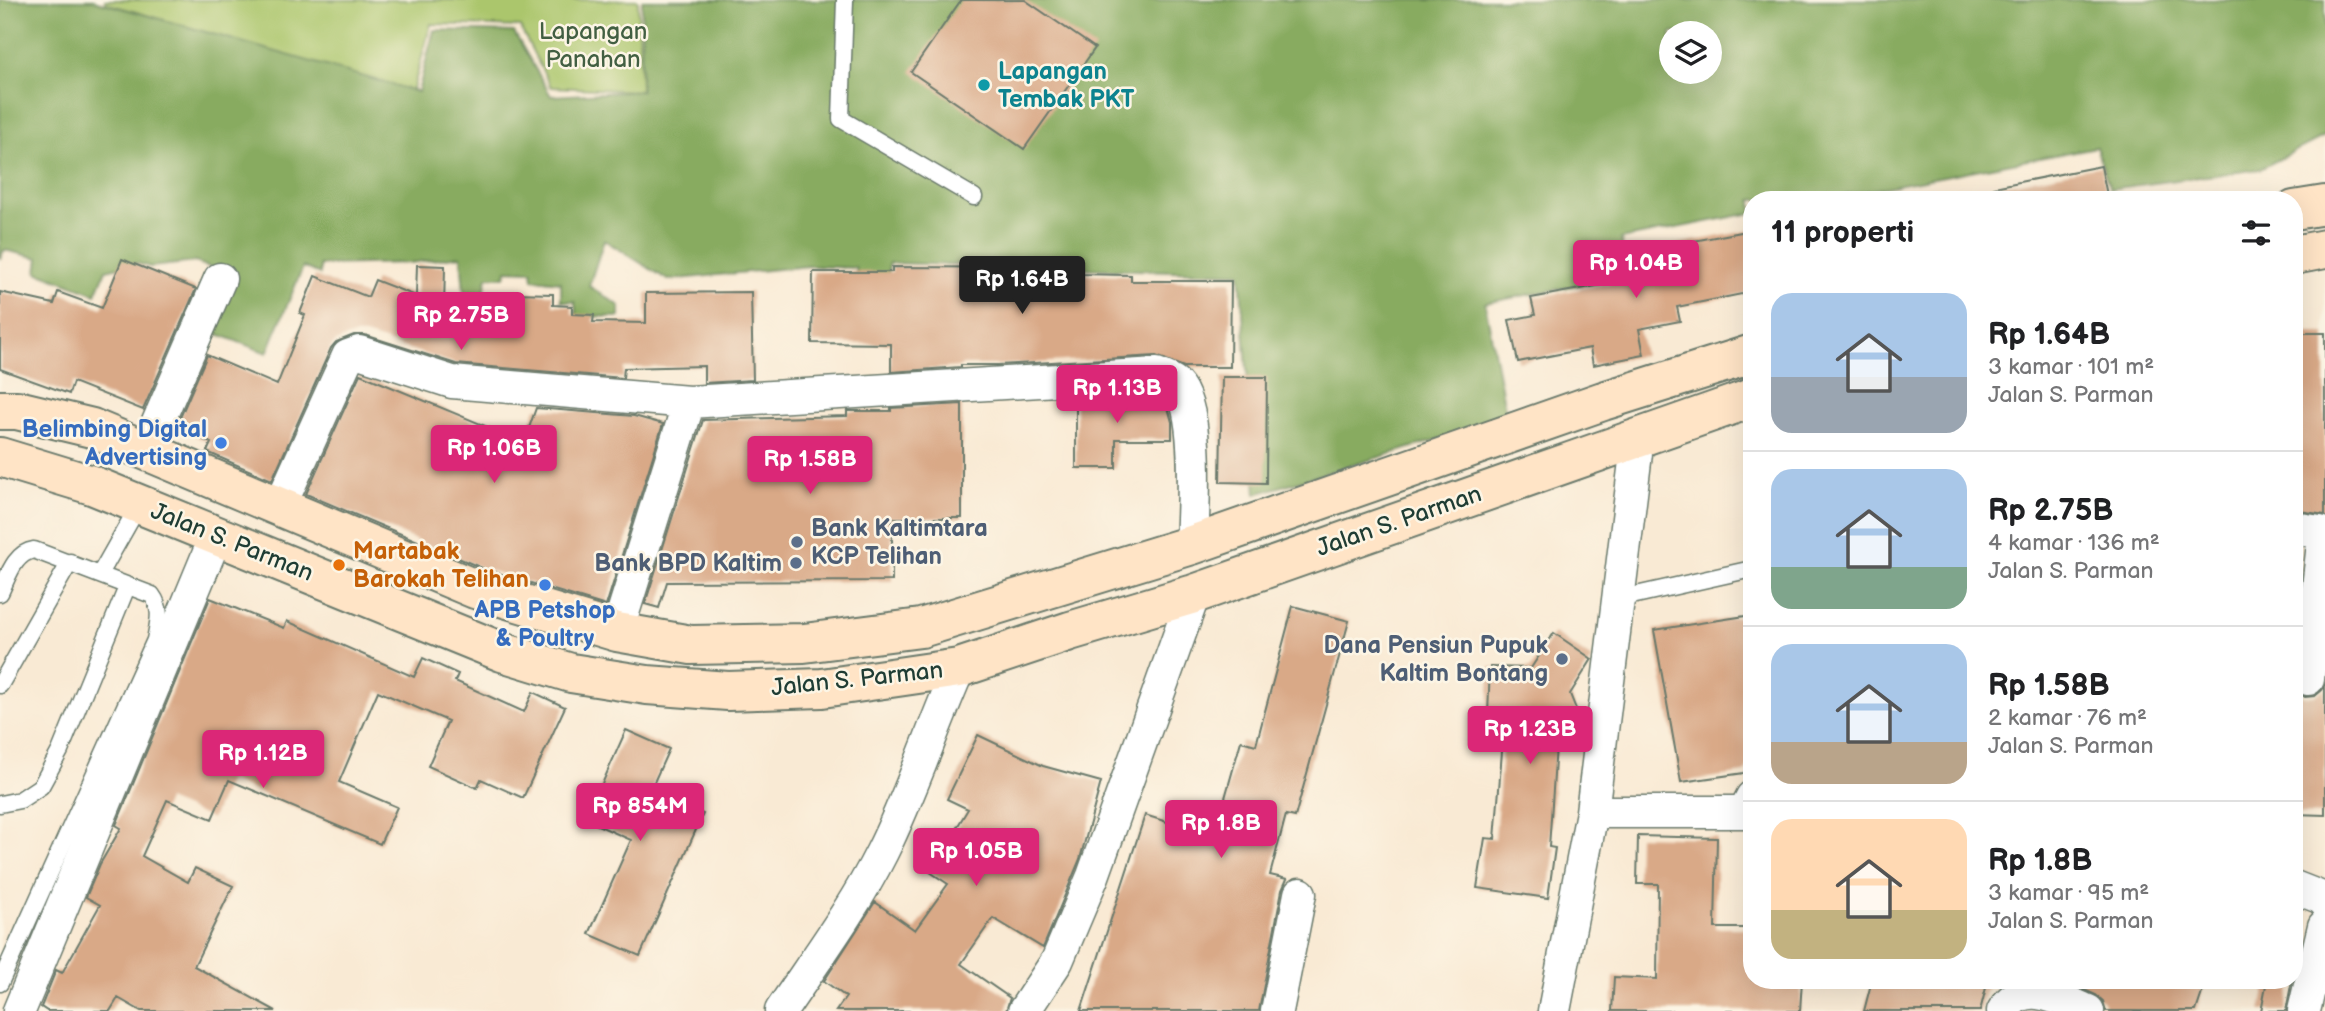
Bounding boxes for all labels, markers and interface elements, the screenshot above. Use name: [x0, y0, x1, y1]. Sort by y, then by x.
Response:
park label: Lapangan Panahan: [539, 17, 647, 74]
map controls: [1659, 21, 1722, 84]
button: layers: [1659, 21, 1722, 84]
place label: Lapangan Tembak PKT: [998, 57, 1135, 114]
marker: Lapangan Tembak PKT: [976, 77, 992, 93]
icon: filters: [2237, 214, 2275, 252]
text: 11 properti: [1771, 215, 1914, 251]
pin: Rp 1.04B: [1564, 240, 1708, 300]
text: Rp 1.04B: [1589, 249, 1683, 277]
pin: Rp 1.64B: [950, 256, 1094, 316]
text: Rp 1.64B: [975, 265, 1069, 293]
pin: Rp 2.75B: [389, 292, 533, 352]
text: Rp 2.75B: [413, 301, 509, 329]
text: Rp 1.64B: [1988, 317, 2110, 353]
icon: home: [1827, 321, 1911, 405]
text: 3 kamar · 101 m²: [1988, 353, 2154, 381]
pin: Rp 1.13B: [1045, 366, 1189, 425]
text: Rp 1.13B: [1072, 374, 1162, 402]
text: Jalan S. Parman: [1988, 381, 2153, 409]
place label: Belimbing Digital Advertising: [22, 415, 207, 472]
pin: Rp 1.06B: [422, 426, 566, 485]
text: Rp 1.06B: [447, 434, 541, 462]
marker: Belimbing Digital Advertising: [213, 435, 229, 451]
pin: Rp 1.58B: [738, 436, 882, 496]
text: Rp 1.58B: [763, 445, 857, 473]
street label: Jalan S. Parman: [1313, 479, 1485, 563]
text: Rp 2.75B: [1988, 493, 2113, 529]
street label: Jalan S. Parman: [147, 496, 317, 588]
icon: home: [1827, 497, 1911, 581]
place label: Bank Kaltimtara KCP Telihan: [811, 514, 988, 571]
text: 4 kamar · 136 m²: [1988, 529, 2160, 557]
marker: Bank Kaltimtara KCP Telihan: [789, 534, 805, 550]
place label: Martabak Barokah Telihan: [353, 537, 529, 594]
place label: Bank BPD Kaltim: [594, 549, 782, 578]
marker: Bank BPD Kaltim: [788, 555, 804, 571]
marker: Martabak Barokah Telihan: [331, 557, 347, 573]
text: Jalan S. Parman: [1988, 557, 2153, 585]
marker: APB Petshop & Poultry: [537, 577, 553, 593]
place label: APB Petshop & Poultry: [473, 596, 616, 653]
place label: Dana Pensiun Pupuk Kaltim Bontang: [1323, 631, 1548, 688]
marker: Dana Pensiun Pupuk Kaltim Bontang: [1554, 651, 1570, 667]
street label: Jalan S. Parman: [770, 656, 944, 702]
text: Rp 1.58B: [1988, 668, 2110, 704]
icon: home: [1827, 672, 1911, 756]
text: 2 kamar · 76 m²: [1988, 704, 2147, 732]
pin: Rp 1.23B: [1458, 706, 1602, 766]
text: Rp 1.23B: [1484, 715, 1576, 743]
pin: Rp 1.12B: [191, 730, 335, 790]
text: Jalan S. Parman: [1988, 732, 2153, 760]
text: Rp 1.12B: [218, 739, 308, 767]
pin: Rp 854M: [575, 784, 705, 843]
text: Rp 854M: [592, 792, 688, 820]
pin: Rp 1.8B: [1156, 800, 1286, 860]
text: Rp 1.8B: [1181, 809, 1261, 837]
pin: Rp 1.05B: [904, 828, 1048, 888]
text: Rp 1.05B: [929, 837, 1023, 865]
text: Rp 1.8B: [1988, 843, 2092, 879]
icon: home: [1827, 847, 1911, 931]
text: 3 kamar · 95 m²: [1988, 879, 2149, 907]
text: Jalan S. Parman: [1988, 907, 2153, 935]

